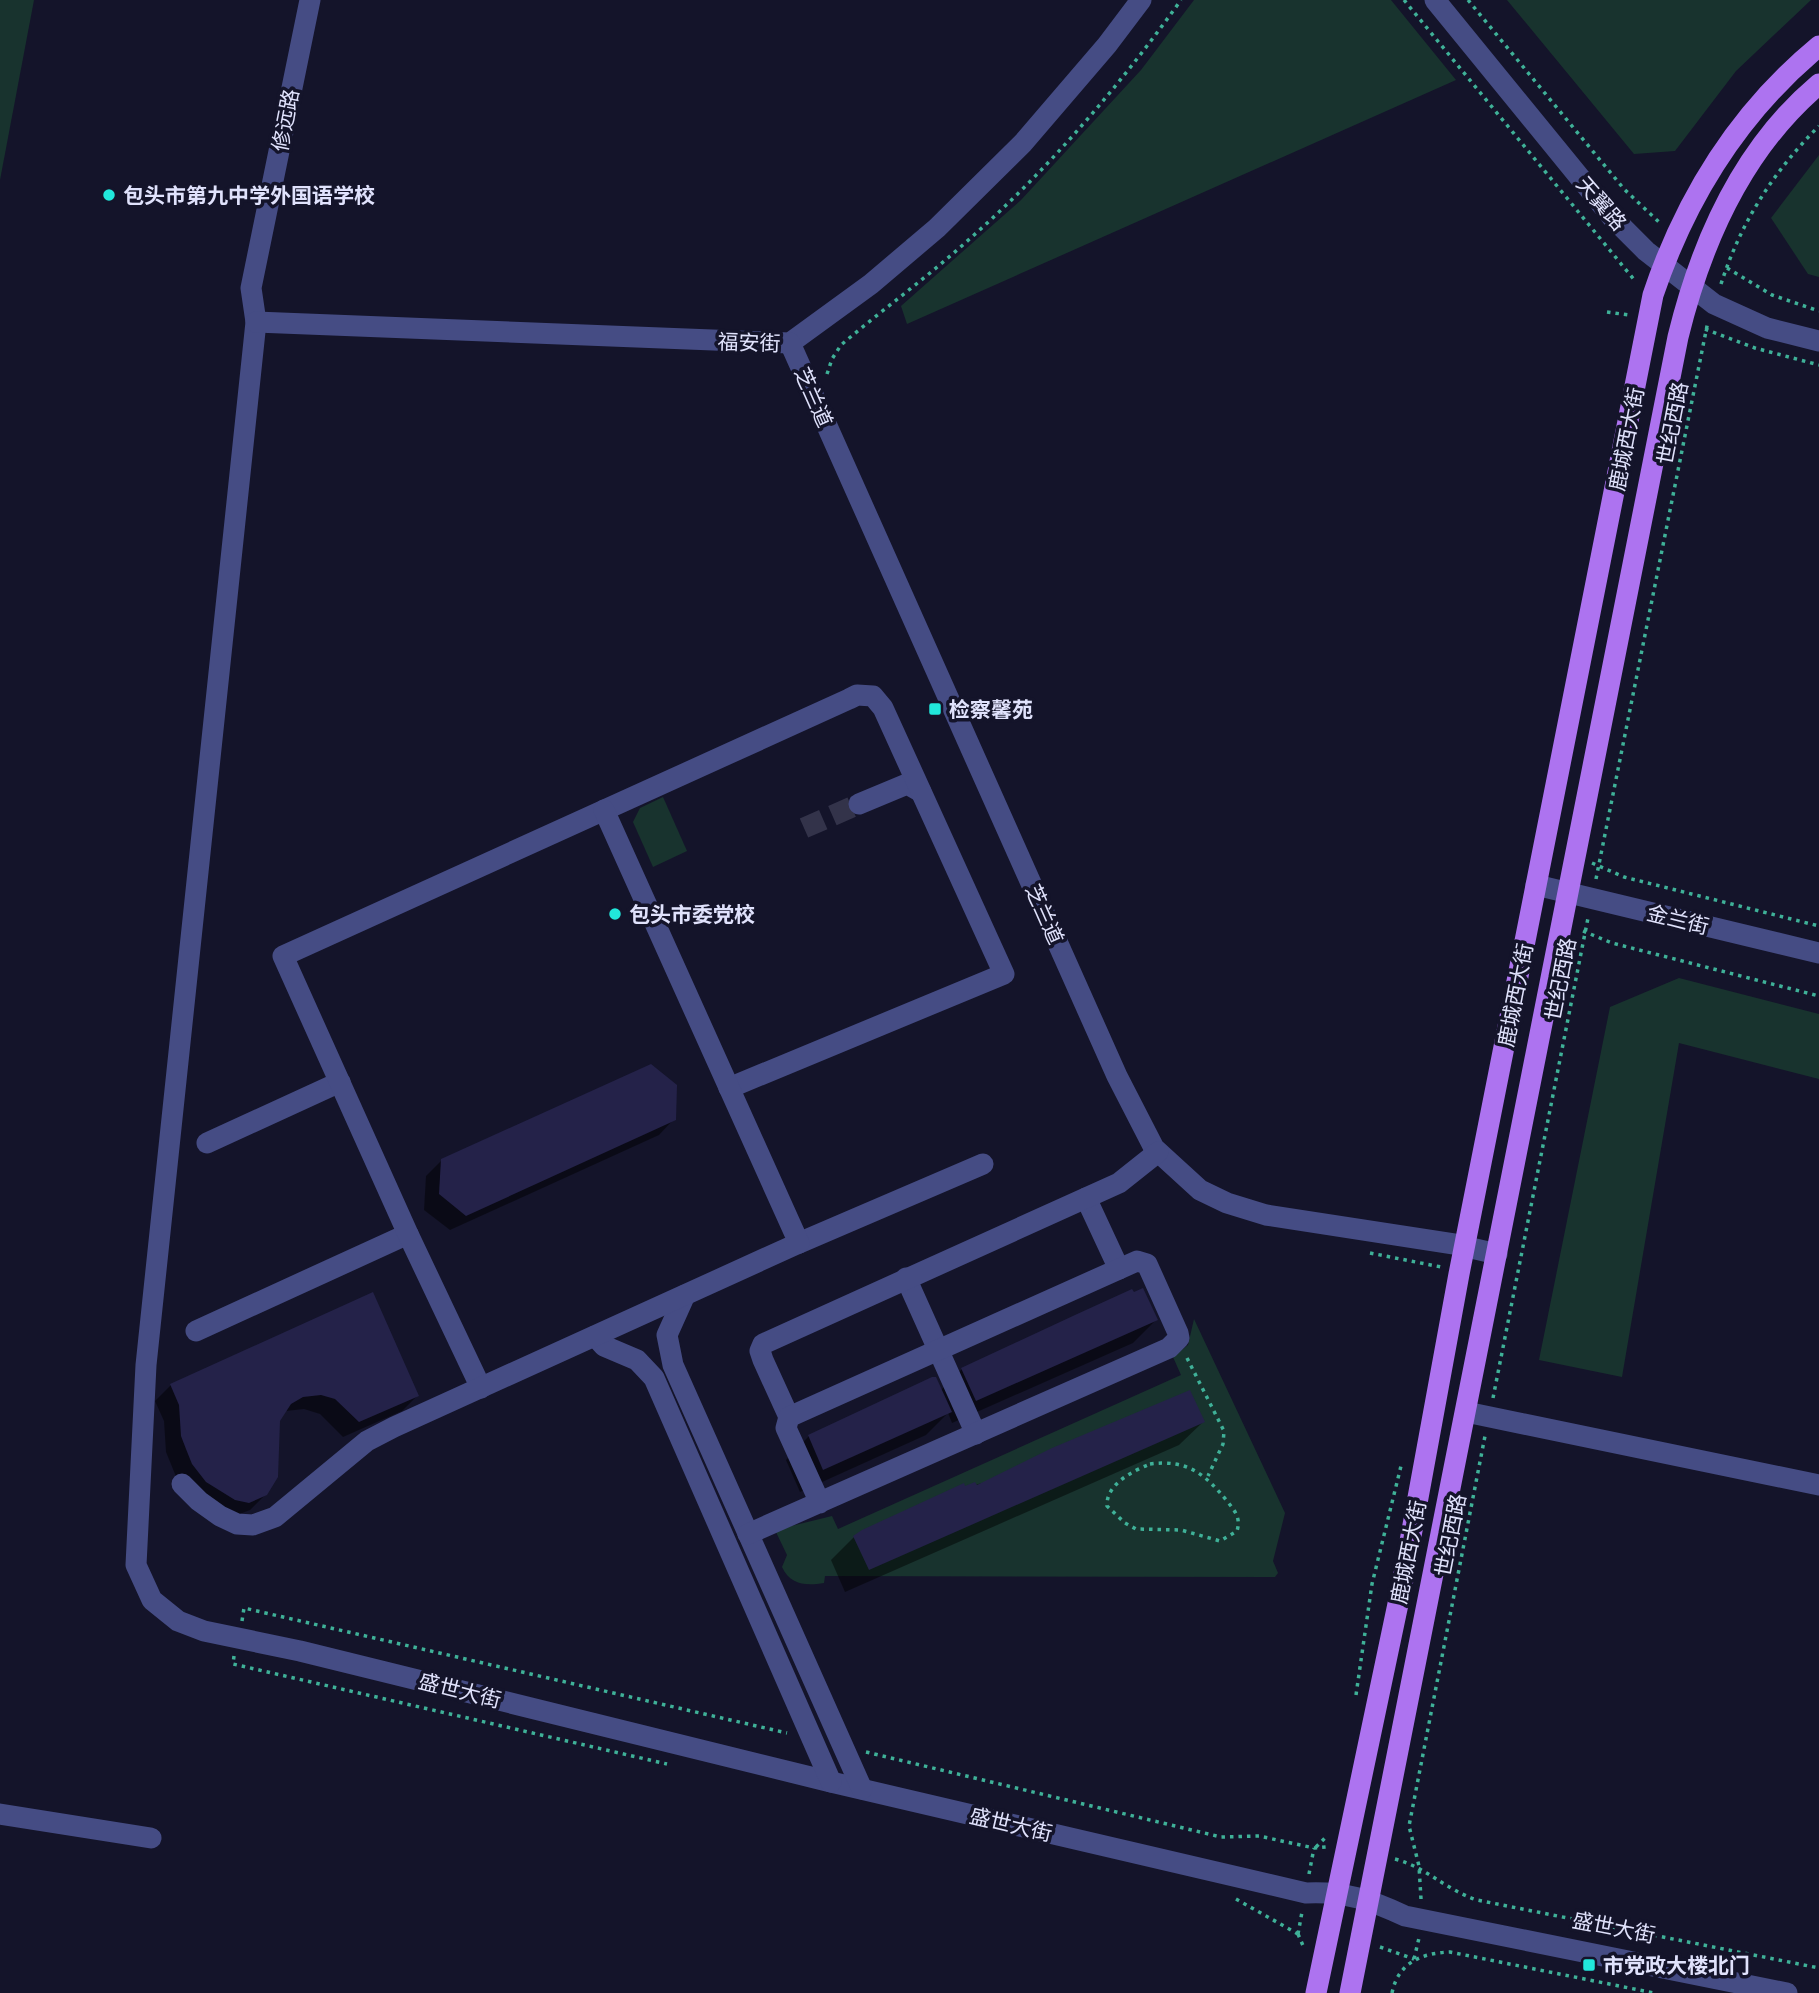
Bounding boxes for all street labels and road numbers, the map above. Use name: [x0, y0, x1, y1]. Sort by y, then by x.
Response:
street label: 修远路: [266, 87, 304, 153]
street label: 天翼路: [1572, 171, 1632, 235]
street label: 福安街: [717, 328, 781, 356]
street label: 芝兰道: [789, 363, 839, 431]
street label: 世纪西路: [1651, 379, 1693, 467]
street label: 鹿城西大街: [1603, 385, 1649, 493]
street label: 芝兰道: [1020, 880, 1070, 948]
street label: 金兰街: [1644, 899, 1712, 939]
street label: 世纪西路: [1539, 935, 1581, 1023]
street label: 鹿城西大街: [1492, 941, 1538, 1049]
street label: 世纪西路: [1429, 1491, 1471, 1579]
street label: 鹿城西大街: [1385, 1498, 1431, 1606]
street label: 盛世大街: [416, 1667, 504, 1713]
street label: 盛世大街: [967, 1802, 1055, 1846]
street label: 盛世大街: [1570, 1906, 1658, 1948]

